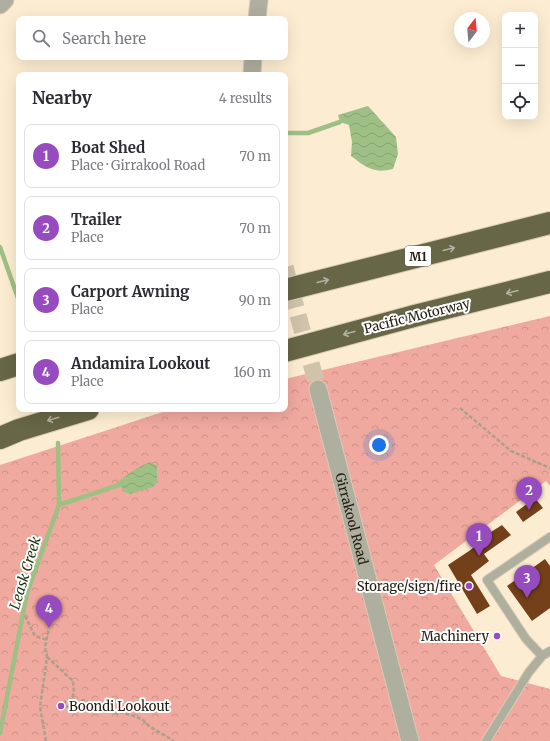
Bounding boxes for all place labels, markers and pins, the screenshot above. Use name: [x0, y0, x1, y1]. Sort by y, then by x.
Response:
pin: 2: [516, 477, 542, 510]
pin: 1: [466, 523, 492, 556]
pin: 3: [514, 565, 540, 598]
place label: Storage/sign/fire: [357, 578, 461, 595]
marker: Storage/sign/fire: [464, 581, 474, 591]
pin: 4: [36, 595, 62, 628]
place label: Machinery: [421, 628, 489, 645]
marker: Machinery: [492, 631, 502, 641]
place label: Boondi Lookout: [69, 698, 170, 715]
marker: Boondi Lookout: [56, 701, 66, 711]

